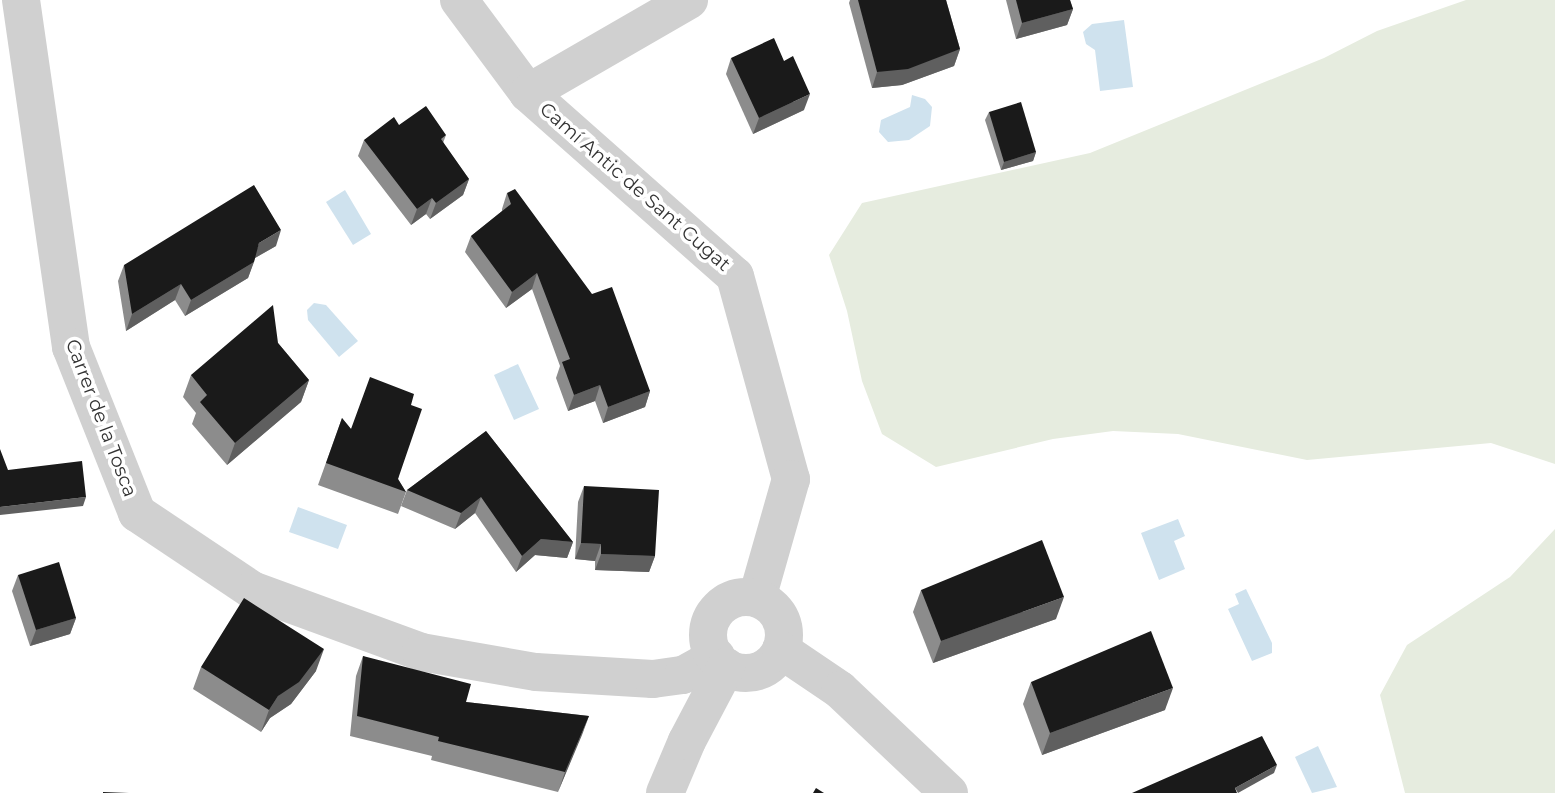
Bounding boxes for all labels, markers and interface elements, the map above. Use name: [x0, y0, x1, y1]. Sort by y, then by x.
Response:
street label: Camí Antic de Sant Cugat: [535, 98, 735, 276]
street label: Carrer de la Tosca: [60, 336, 142, 500]

